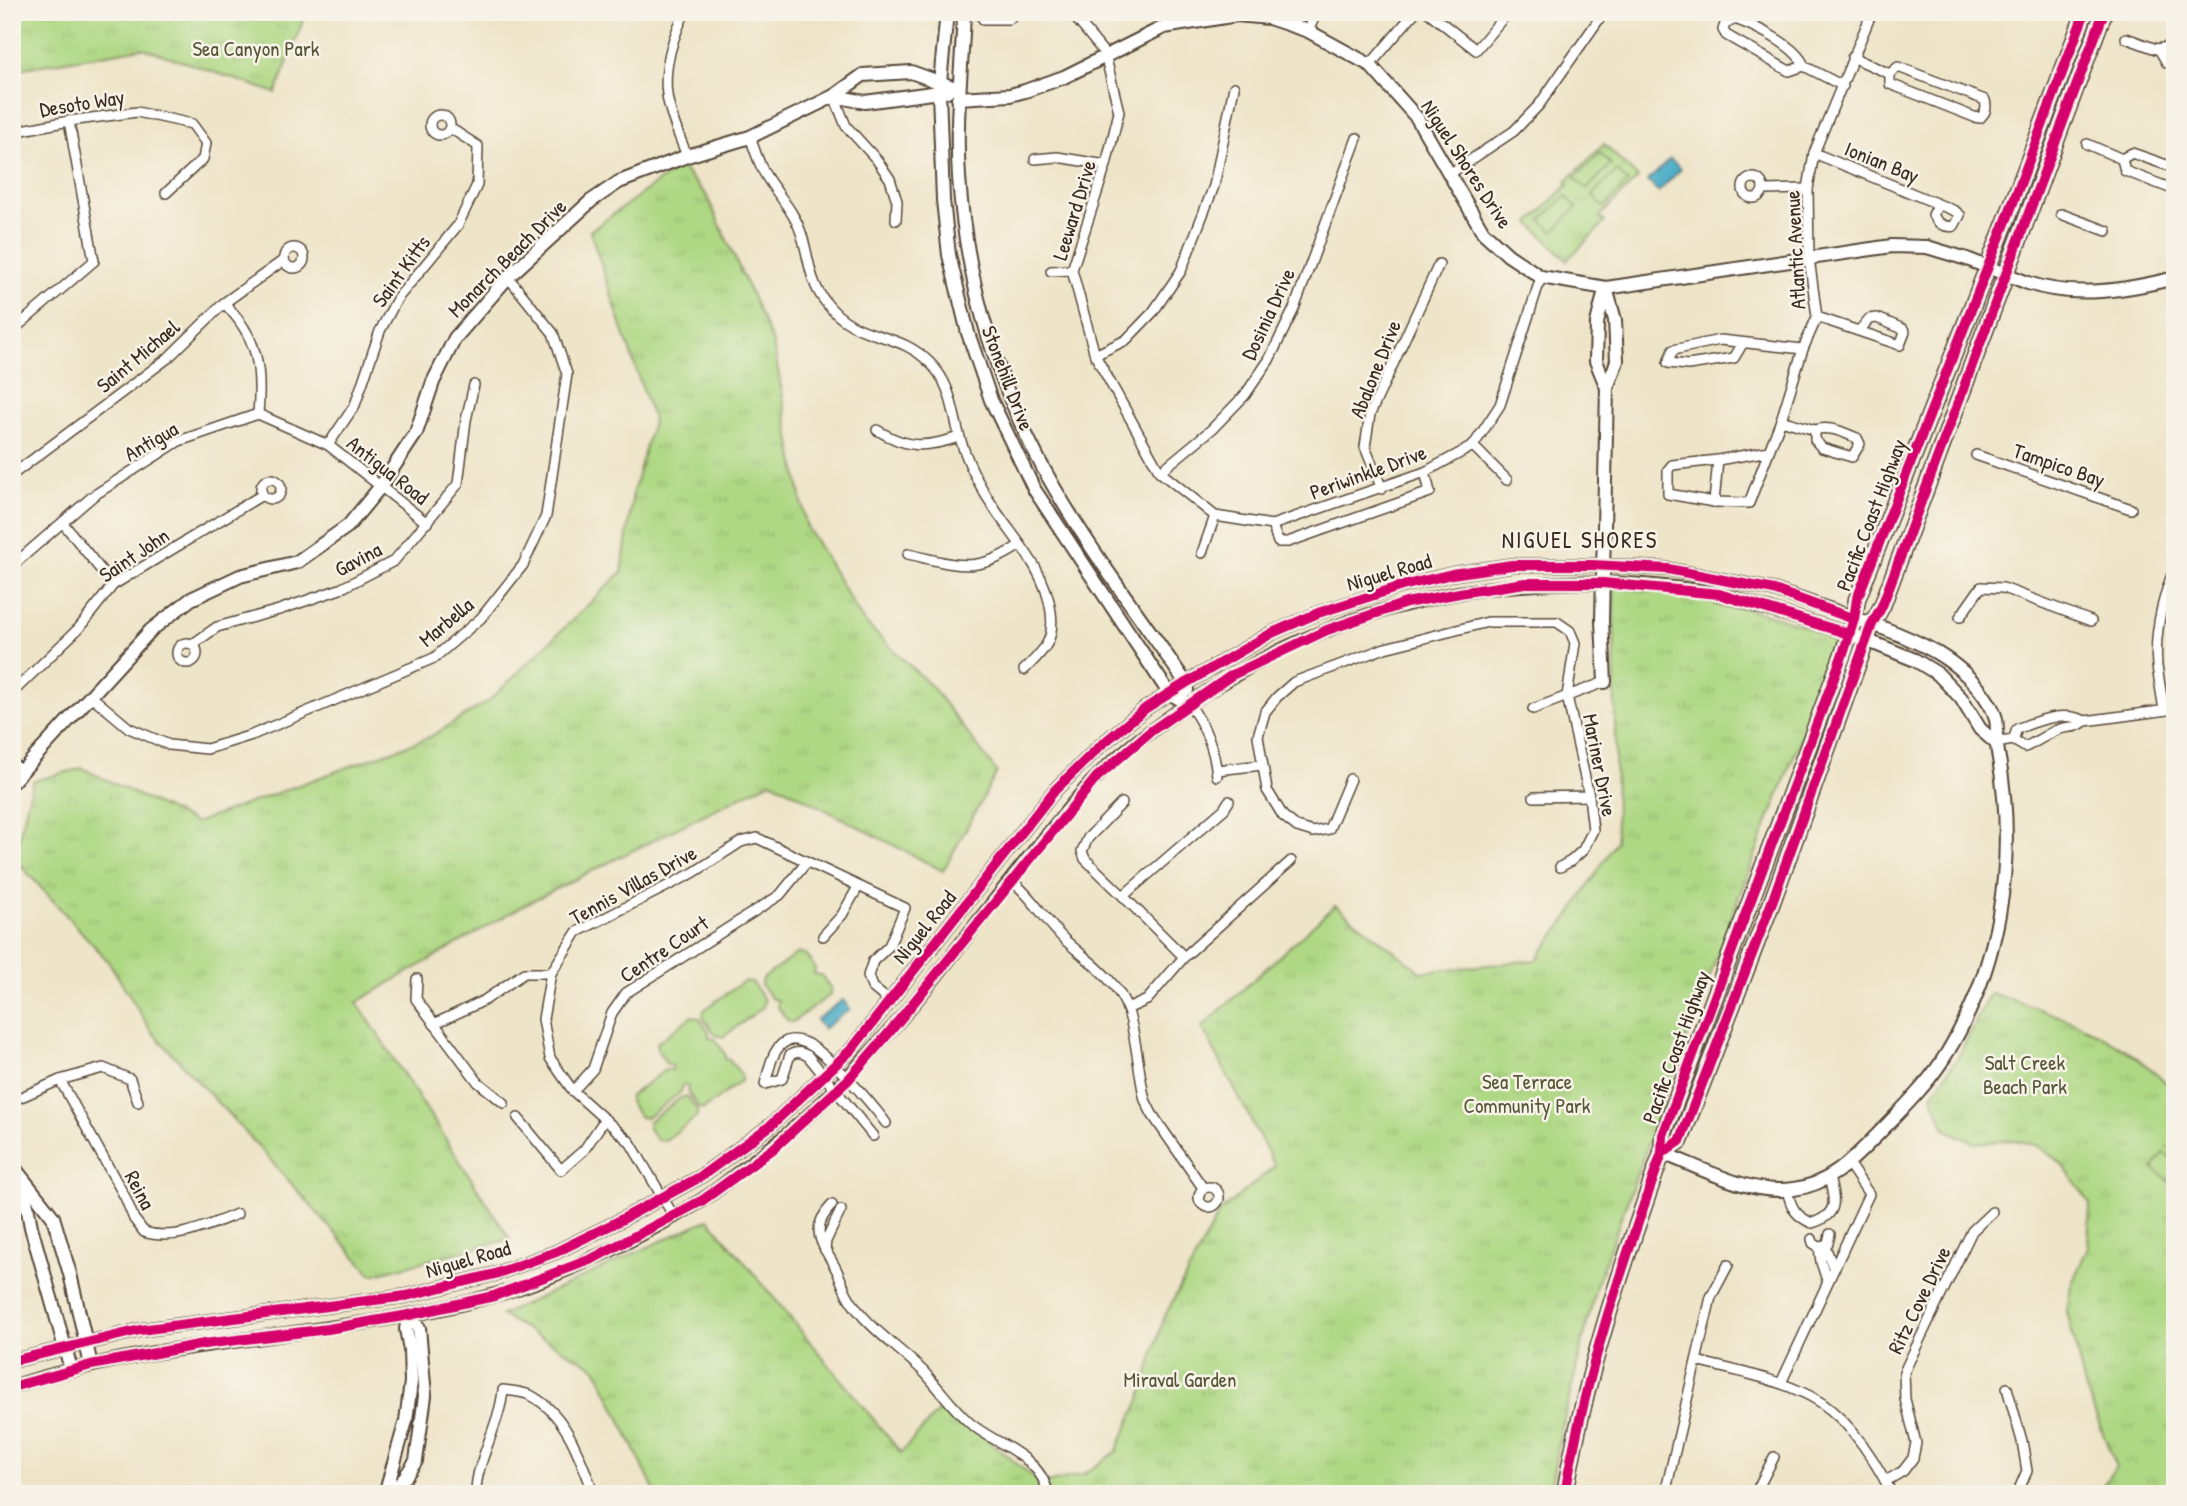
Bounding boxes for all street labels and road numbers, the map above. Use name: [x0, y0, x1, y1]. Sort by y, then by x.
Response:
street label: Desoto Way: [38, 82, 127, 124]
street label: Niguel Shores Drive: [1414, 94, 1520, 234]
street label: Ionian Bay: [1840, 134, 1924, 190]
street label: Leeward Drive: [1045, 156, 1103, 264]
street label: Atlantic Avenue: [1777, 190, 1813, 310]
street label: Monarch Beach Drive: [441, 192, 573, 324]
street label: Saint Kitts: [365, 229, 437, 313]
street label: Dosinia Drive: [1234, 263, 1302, 365]
street label: Saint Michael: [90, 312, 186, 399]
street label: Abalone Drive: [1342, 316, 1408, 422]
street label: Stonehill Drive: [975, 321, 1041, 435]
street label: Antigua: [119, 414, 183, 468]
street label: Antigua Road: [341, 429, 435, 511]
street label: Pacific Coast Highway: [1829, 435, 1913, 595]
street label: Tampico Bay: [2009, 436, 2109, 494]
street label: Periwinkle Drive: [1306, 437, 1430, 507]
street label: Saint John: [93, 521, 175, 589]
street label: Gavina: [329, 535, 387, 583]
street label: Niguel Road: [1343, 546, 1435, 598]
street label: Marbella: [413, 591, 479, 653]
street label: Mariner Drive: [1576, 711, 1624, 819]
street label: Tennis Villas Drive: [564, 838, 702, 932]
street label: Niguel Road: [885, 884, 963, 970]
street label: Centre Court: [614, 908, 715, 989]
street label: Pacific Coast Highway: [1635, 967, 1717, 1127]
street label: Reina: [118, 1165, 162, 1215]
street label: Niguel Road: [422, 1233, 514, 1285]
street label: Ritz Cove Drive: [1880, 1241, 1958, 1359]

